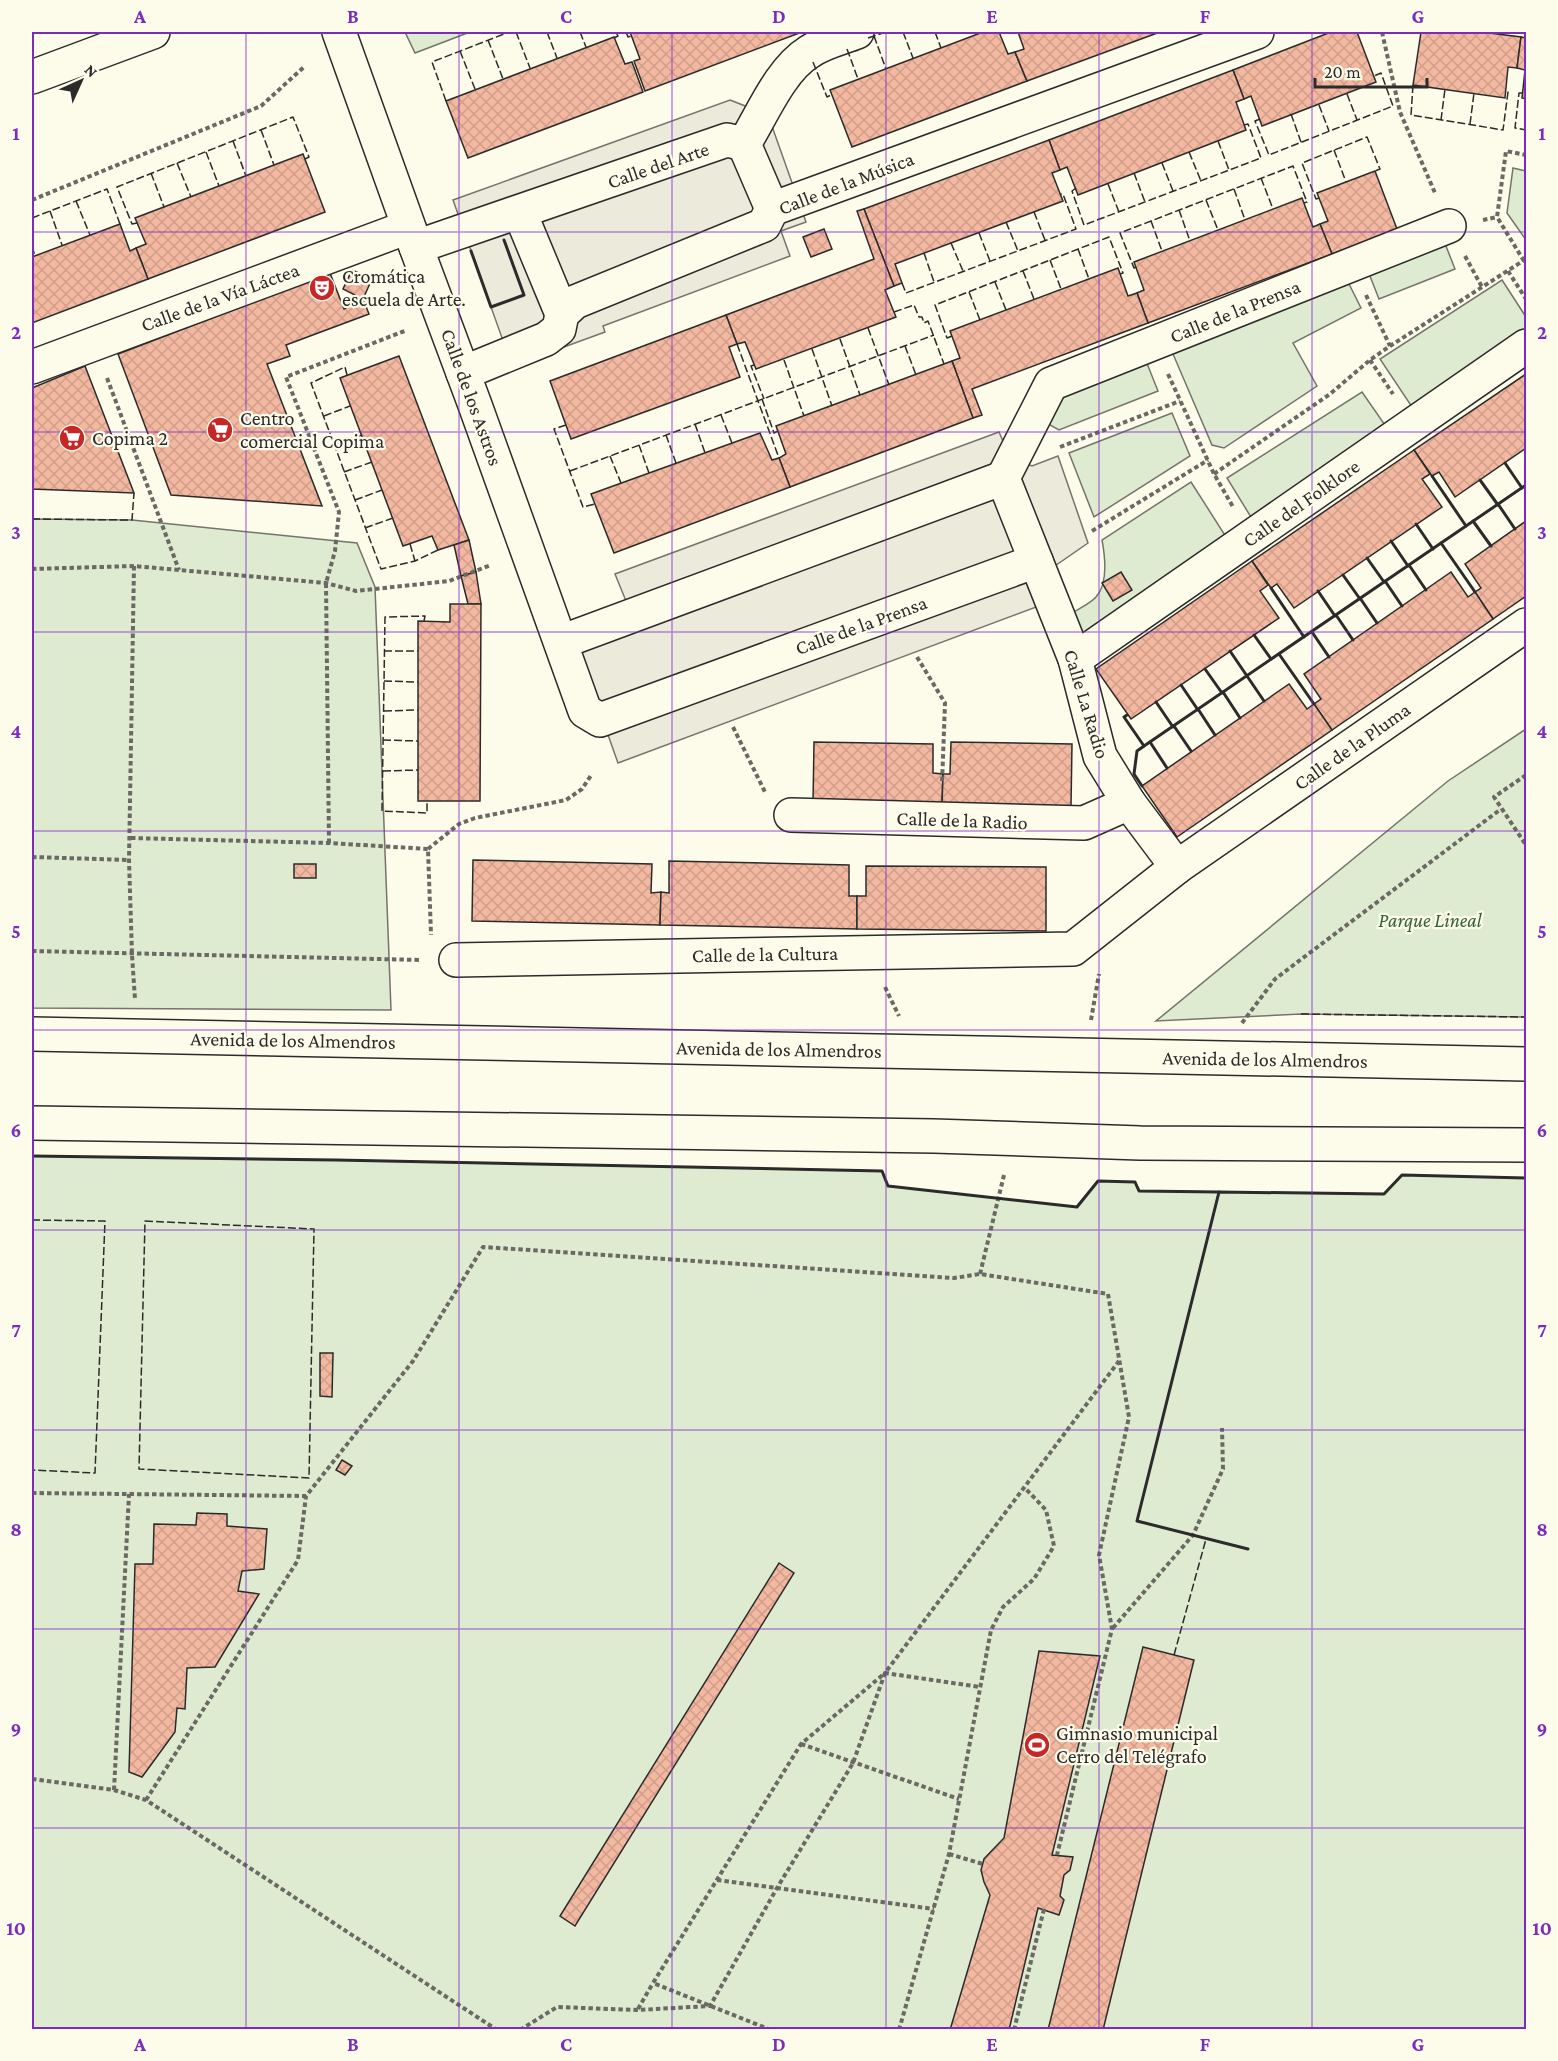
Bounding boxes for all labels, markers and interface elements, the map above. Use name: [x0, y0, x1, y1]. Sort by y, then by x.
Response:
text: A: [133, 5, 147, 27]
text: B: [347, 5, 359, 27]
text: C: [560, 5, 572, 27]
text: D: [772, 5, 786, 27]
text: E: [986, 5, 998, 27]
text: F: [1200, 5, 1211, 27]
text: G: [1412, 5, 1425, 27]
north arrow: [51, 51, 111, 111]
scale bar: [1315, 51, 1428, 89]
text: N: [81, 61, 101, 81]
text: 20 m: [1324, 62, 1361, 82]
text: 1: [12, 122, 20, 144]
text: 1: [1538, 122, 1546, 144]
street label: Calle del Arte: [604, 137, 712, 193]
street label: Calle de la Música: [775, 147, 917, 219]
street label: Calle de la Vía Láctea: [138, 258, 302, 336]
place label: Cromática escuela de Arte.: [342, 265, 466, 310]
theatre icon: Cromática escuela de Arte.: [307, 273, 337, 303]
street label: Calle de la Prensa: [1167, 275, 1303, 347]
text: 2: [11, 321, 21, 343]
text: 2: [1537, 321, 1547, 343]
street label: Calle de los Astros: [437, 326, 507, 469]
place label: Centro comercial Copima: [240, 407, 384, 453]
supermarket icon: Centro comercial Copima: [205, 415, 235, 445]
supermarket icon: Copima 2: [57, 423, 87, 453]
place label: Copima 2: [92, 427, 168, 450]
street label: Calle del Folklore: [1239, 455, 1364, 551]
text: 3: [11, 521, 21, 543]
text: 3: [1537, 521, 1547, 543]
street label: Calle de la Prensa: [792, 591, 930, 659]
street label: Calle La Radio: [1060, 647, 1114, 761]
street label: Calle de la Pluma: [1290, 698, 1414, 794]
text: 4: [11, 720, 22, 742]
text: 4: [1537, 720, 1548, 742]
street label: Calle de la Radio: [896, 807, 1028, 833]
park label: Parque Lineal: [1378, 909, 1483, 932]
text: 5: [11, 920, 21, 942]
text: 5: [1537, 920, 1547, 942]
street label: Calle de la Cultura: [692, 942, 838, 966]
street label: Avenida de los Almendros: [190, 1027, 396, 1053]
street label: Avenida de los Almendros: [676, 1036, 882, 1062]
street label: Avenida de los Almendros: [1162, 1046, 1368, 1072]
text: 6: [11, 1119, 21, 1141]
text: 6: [1537, 1119, 1547, 1141]
text: 7: [11, 1319, 21, 1341]
text: 7: [1537, 1319, 1547, 1341]
text: 8: [10, 1518, 22, 1540]
text: 8: [1536, 1518, 1548, 1540]
text: 9: [11, 1718, 21, 1740]
text: 9: [1537, 1718, 1547, 1740]
place label: Gimnasio municipal Cerro del Telégrafo: [1056, 1722, 1218, 1768]
sports icon: Gimnasio municipal Cerro del Telégrafo: [1022, 1730, 1052, 1760]
text: 10: [6, 1917, 26, 1939]
text: 10: [1532, 1917, 1552, 1939]
text: A: [133, 2033, 147, 2055]
text: B: [347, 2033, 359, 2055]
text: C: [560, 2033, 572, 2055]
text: D: [772, 2033, 786, 2055]
text: E: [986, 2033, 998, 2055]
text: F: [1200, 2033, 1211, 2055]
text: G: [1412, 2033, 1425, 2055]

